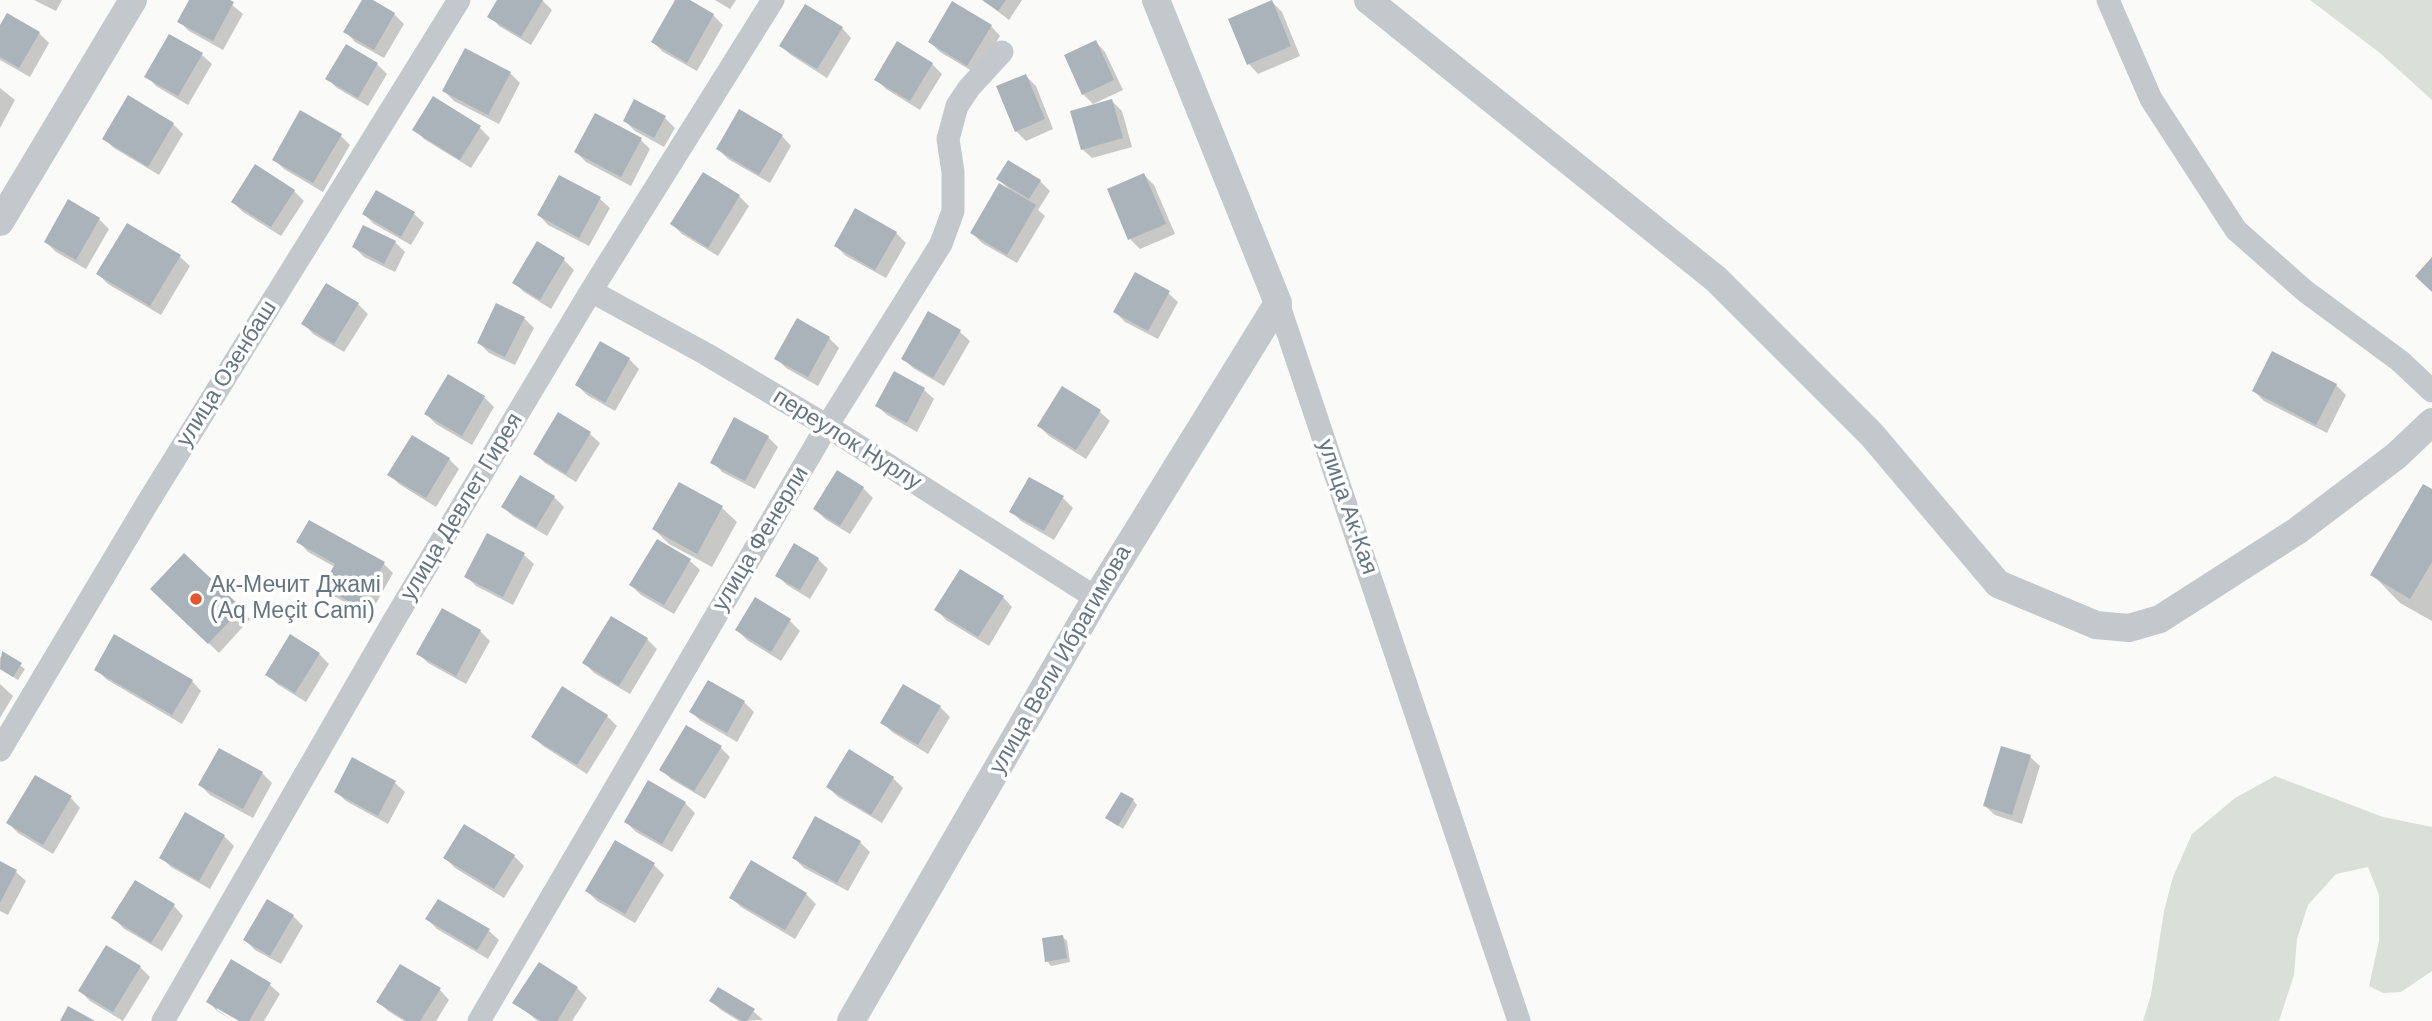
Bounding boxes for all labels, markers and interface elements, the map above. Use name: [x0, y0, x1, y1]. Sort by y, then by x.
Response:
street label: улица Озенбаш: [171, 296, 283, 452]
street label: переулок Нурлу: [768, 383, 926, 497]
street label: улица Девлет Гирея: [395, 408, 529, 606]
street label: улица Ак-Кая: [1311, 436, 1383, 578]
street label: улица Фенерли: [707, 462, 815, 616]
street label: улица Вели Ибрагимова: [984, 541, 1138, 779]
place label: Ак-Мечит Джамі (Aq Meçit Cami): [210, 572, 381, 626]
marker: Ак-Мечит Джамі (Aq Meçit Cami): [188, 591, 204, 607]

